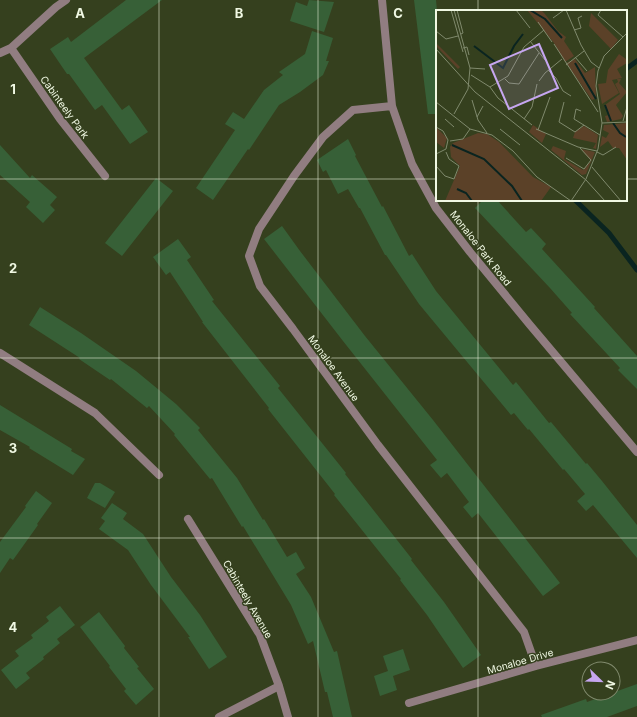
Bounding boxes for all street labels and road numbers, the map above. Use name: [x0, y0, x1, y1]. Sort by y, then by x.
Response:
street label: Cabinteely Park: [38, 73, 92, 141]
street label: Monaloe Park Road: [448, 208, 514, 288]
street label: Monaloe Avenue: [306, 333, 362, 404]
street label: Cabinteely Avenue: [221, 558, 275, 640]
street label: Monaloe Drive: [485, 646, 555, 676]

